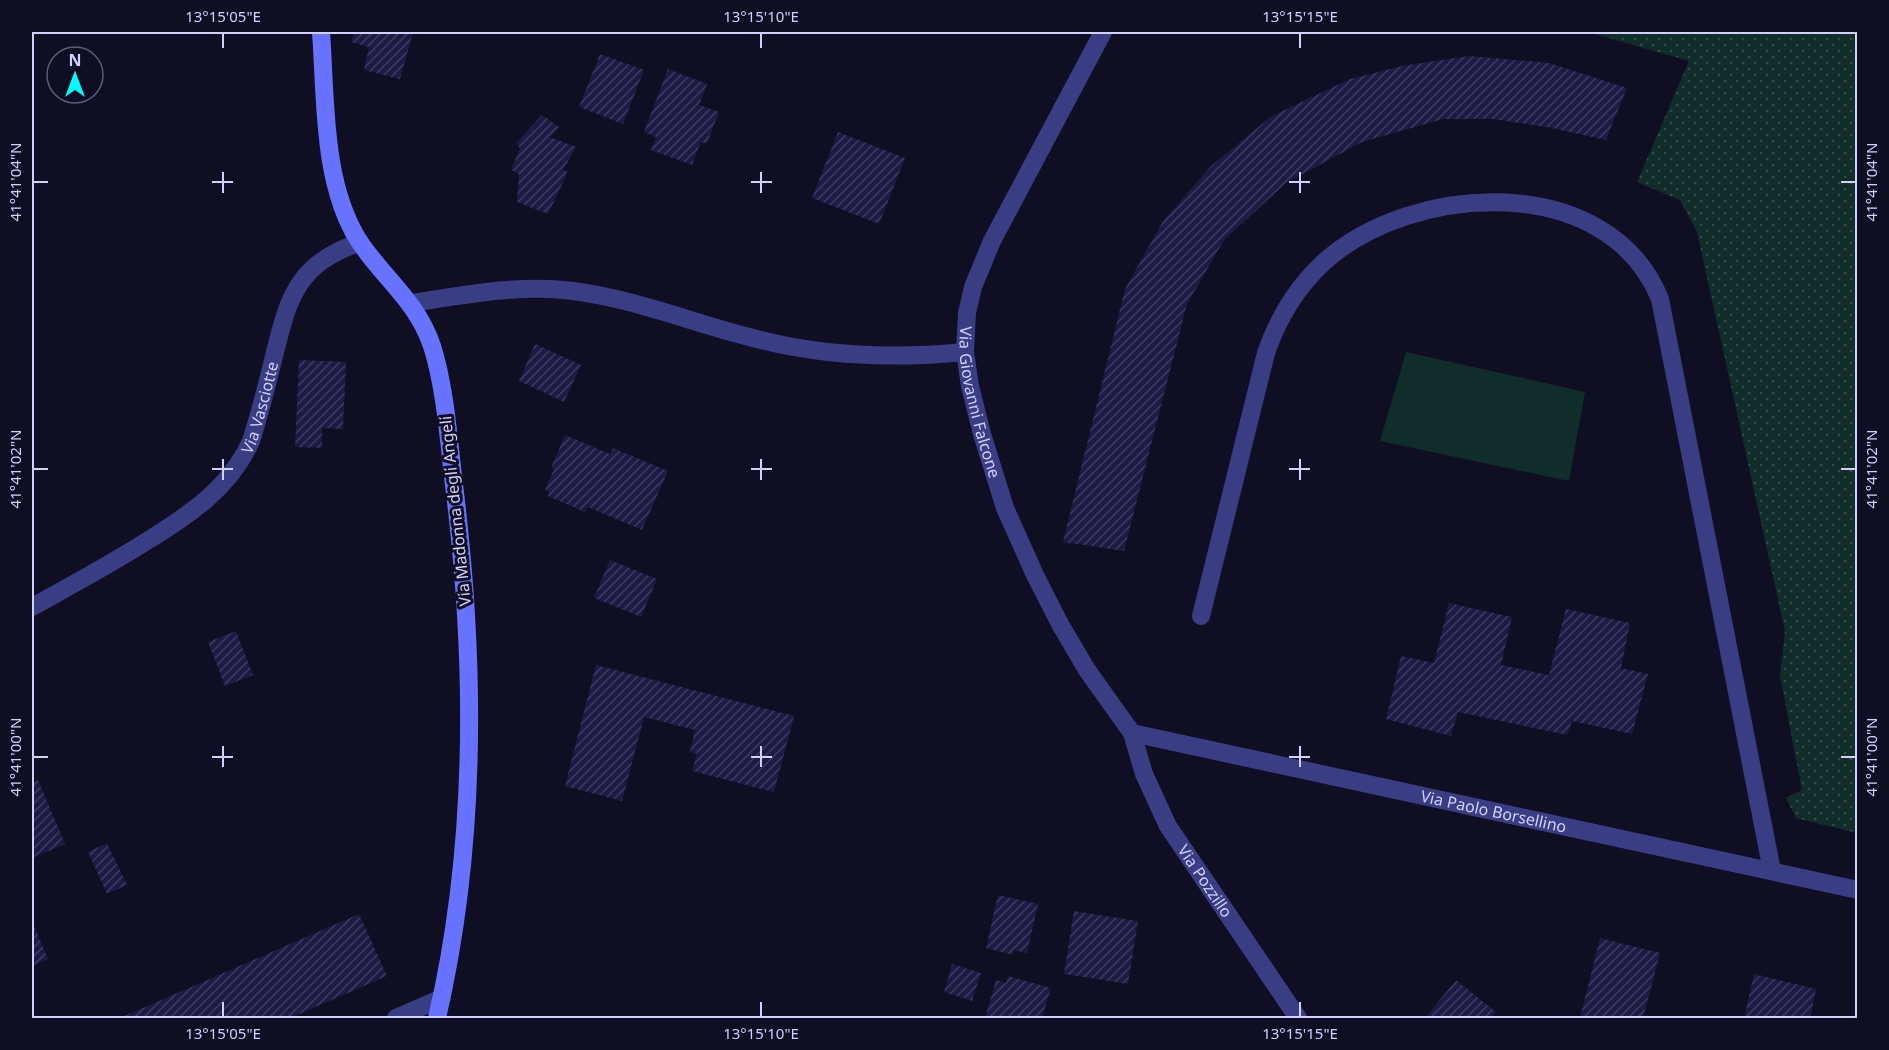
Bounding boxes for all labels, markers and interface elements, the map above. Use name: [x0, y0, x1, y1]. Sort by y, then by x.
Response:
text: 13°15'05"E: [185, 6, 261, 26]
text: 13°15'10"E: [723, 6, 799, 26]
text: 13°15'15"E: [1262, 6, 1338, 26]
north arrow: [45, 45, 105, 105]
text: N: [68, 49, 82, 71]
text: 41°41'04"N: [5, 143, 25, 221]
text: 41°41'04"N: [1861, 143, 1881, 221]
street label: Via Giovanni Falcone: [954, 326, 1006, 481]
street label: Via Vasciotte: [236, 359, 283, 458]
street label: Via Madonna degli Angeli: [434, 415, 476, 607]
text: 41°41'02"N: [5, 430, 25, 508]
text: 41°41'02"N: [1861, 430, 1881, 508]
text: 41°41'00"N: [5, 718, 25, 796]
text: 41°41'00"N: [1861, 718, 1881, 796]
street label: Via Paolo Borsellino: [1419, 785, 1569, 838]
street label: Via Pozzillo: [1173, 840, 1238, 922]
text: 13°15'05"E: [185, 1023, 261, 1043]
text: 13°15'10"E: [723, 1023, 799, 1043]
text: 13°15'15"E: [1262, 1023, 1338, 1043]

